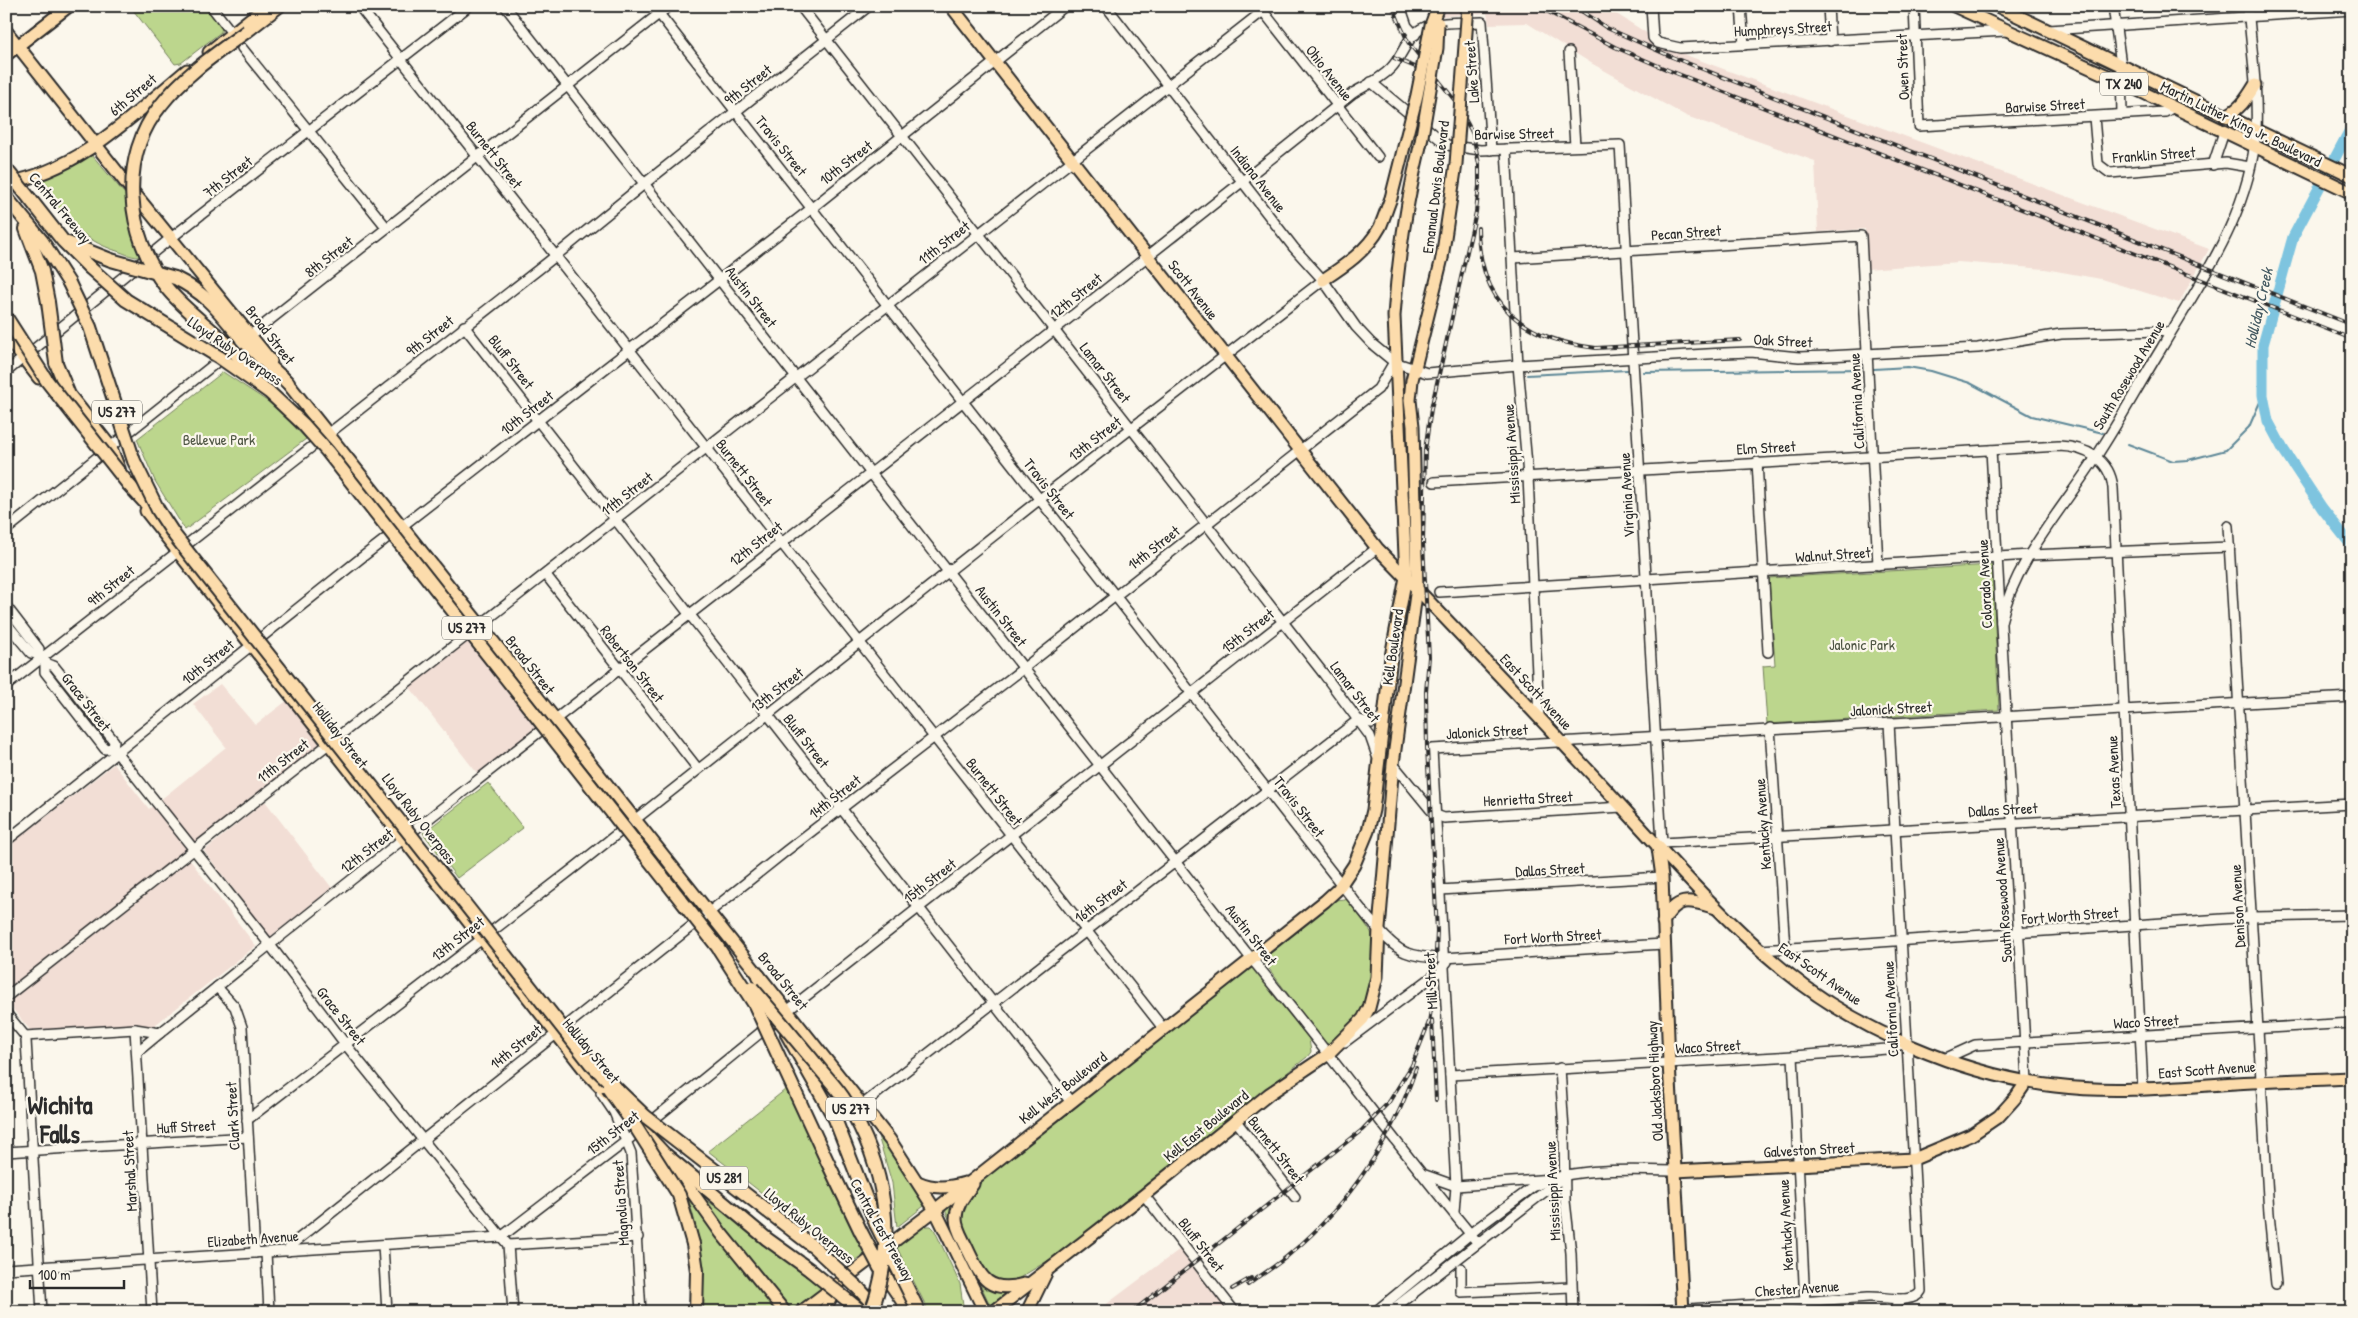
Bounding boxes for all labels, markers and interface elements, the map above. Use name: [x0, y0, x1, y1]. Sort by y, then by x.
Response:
street label: Humphreys Street: [1733, 15, 1833, 42]
street label: Owen Street: [1891, 33, 1914, 101]
street label: Ohio Avenue: [1301, 40, 1358, 105]
street label: Lake Street: [1459, 40, 1484, 104]
street label: 9th Street: [719, 59, 777, 110]
street label: 6th Street: [105, 68, 161, 121]
road number: TX 240: [2100, 72, 2148, 96]
street label: Martin Luther King Jr. Boulevard: [2157, 75, 2325, 172]
street label: Barwise Street: [2005, 93, 2086, 118]
street label: Travis Street: [751, 111, 813, 181]
street label: Burnett Street: [461, 116, 528, 194]
street label: Emanual Davis Boulevard: [1417, 119, 1454, 254]
street label: Barwise Street: [1474, 122, 1555, 145]
street label: 10th Street: [815, 135, 877, 190]
street label: Indiana Avenue: [1226, 141, 1291, 217]
street label: Franklin Street: [2111, 141, 2197, 168]
street label: 7th Street: [199, 150, 257, 203]
street label: Central Freeway: [24, 167, 97, 248]
street label: 11th Street: [913, 215, 975, 270]
street label: Pecan Street: [1650, 220, 1722, 245]
street label: 8th Street: [300, 230, 358, 282]
street label: Scott Avenue: [1163, 255, 1223, 324]
street label: Austin Street: [721, 262, 783, 332]
water label: Holliday Creek: [2238, 264, 2278, 350]
street label: 12th Street: [1045, 267, 1107, 323]
street label: Broad Street: [241, 301, 301, 369]
street label: 9th Street: [401, 310, 459, 361]
street label: Lloyd Ruby Overpass: [184, 311, 287, 390]
street label: South Rosewood Avenue: [2087, 316, 2170, 434]
street label: Oak Street: [1753, 328, 1814, 353]
street label: Bluff Street: [483, 330, 540, 394]
street label: Lamar Street: [1075, 338, 1136, 408]
street label: California Avenue: [1843, 352, 1870, 450]
street label: 10th Street: [496, 385, 558, 440]
road number: US 277: [92, 401, 142, 424]
street label: Mississippi Avenue: [1498, 403, 1525, 505]
street label: 13th Street: [1064, 411, 1126, 466]
park label: Bellevue Park: [183, 429, 255, 450]
street label: Burnett Street: [711, 434, 778, 512]
street label: Elm Street: [1736, 435, 1797, 460]
street label: Virginia Avenue: [1614, 452, 1639, 538]
street label: Travis Street: [1019, 454, 1080, 524]
street label: 11th Street: [596, 466, 658, 521]
street label: 12th Street: [725, 516, 787, 571]
street label: 14th Street: [1123, 520, 1185, 575]
street label: Colorado Avenue: [1972, 539, 1997, 629]
street label: Walnut Street: [1795, 541, 1872, 568]
street label: 9th Street: [83, 560, 139, 611]
street label: Austin Street: [971, 581, 1033, 651]
street label: 15th Street: [1217, 603, 1279, 658]
street label: Kell Boulevard: [1377, 607, 1408, 686]
road number: US 277: [442, 616, 492, 640]
street label: Robertson Street: [596, 621, 670, 707]
street label: Broad Street: [501, 631, 561, 699]
street label: 10th Street: [177, 633, 239, 689]
park label: Jalonic Park: [1829, 634, 1895, 655]
street label: East Scott Avenue: [1495, 649, 1577, 734]
street label: Lamar Street: [1325, 657, 1386, 727]
street label: 13th Street: [746, 662, 808, 717]
street label: Grace Street: [57, 668, 116, 736]
street label: Jalonick Street: [1849, 696, 1933, 721]
street label: Holliday Street: [308, 697, 374, 773]
street label: Bluff Street: [778, 709, 835, 773]
street label: Jalonick Street: [1445, 719, 1529, 744]
street label: 11th Street: [252, 733, 314, 788]
street label: Texas Avenue: [2101, 735, 2126, 809]
street label: Burnett Street: [961, 753, 1028, 831]
street label: Lloyd Ruby Overpass: [377, 769, 462, 869]
street label: 14th Street: [804, 769, 866, 824]
street label: Travis Street: [1269, 772, 1330, 842]
street label: Kentucky Avenue: [1749, 778, 1776, 870]
street label: Henrietta Street: [1483, 786, 1574, 811]
street label: Dallas Street: [1968, 797, 2039, 822]
street label: 12th Street: [336, 823, 398, 878]
street label: South Rosewood Avenue: [1988, 837, 2017, 963]
street label: 15th Street: [899, 853, 961, 908]
street label: Dallas Street: [1515, 857, 1586, 882]
street label: Denison Avenue: [2225, 864, 2250, 948]
street label: 16th Street: [1070, 873, 1132, 927]
street label: Austin Street: [1221, 900, 1283, 970]
street label: Fort Worth Street: [2020, 902, 2120, 929]
street label: 13th Street: [427, 911, 489, 966]
street label: Fort Worth Street: [1503, 923, 1603, 950]
street label: East Scott Avenue: [1774, 937, 1866, 1010]
street label: Broad Street: [753, 947, 814, 1015]
street label: Mill Street: [1418, 951, 1442, 1010]
street label: California Avenue: [1877, 960, 1904, 1058]
street label: Grace Street: [312, 982, 371, 1050]
street label: Waco Street: [2113, 1009, 2180, 1034]
street label: Holliday Street: [558, 1014, 625, 1088]
street label: 14th Street: [485, 1019, 547, 1074]
street label: Old Jacksboro Highway: [1641, 1020, 1668, 1142]
street label: Waco Street: [1675, 1034, 1742, 1059]
street label: Kell West Boulevard: [1014, 1046, 1111, 1129]
street label: East Scott Avenue: [2158, 1056, 2256, 1083]
street label: Clark Street: [220, 1080, 245, 1151]
street label: Kell East Boulevard: [1159, 1085, 1253, 1166]
district label: Wichita Falls: [27, 1088, 93, 1151]
road number: US 277: [826, 1098, 876, 1120]
street label: 15th Street: [582, 1105, 644, 1160]
street label: Burnett Street: [1243, 1111, 1310, 1189]
street label: Huff Street: [156, 1114, 217, 1139]
street label: Marshal Street: [117, 1129, 142, 1212]
street label: Galveston Street: [1763, 1137, 1856, 1162]
street label: Mississippi Avenue: [1539, 1141, 1566, 1241]
street label: Magnolia Street: [607, 1159, 634, 1247]
road number: US 281: [700, 1166, 748, 1190]
street label: Central East Freeway: [845, 1175, 919, 1285]
street label: Kentucky Avenue: [1773, 1179, 1798, 1271]
street label: Lloyd Ruby Overpass: [760, 1183, 859, 1269]
street label: Bluff Street: [1173, 1213, 1230, 1277]
street label: Elizabeth Avenue: [207, 1225, 299, 1252]
scale bar: [30, 1258, 124, 1290]
text: 100 m: [38, 1264, 71, 1285]
street label: Chester Avenue: [1754, 1275, 1840, 1302]

